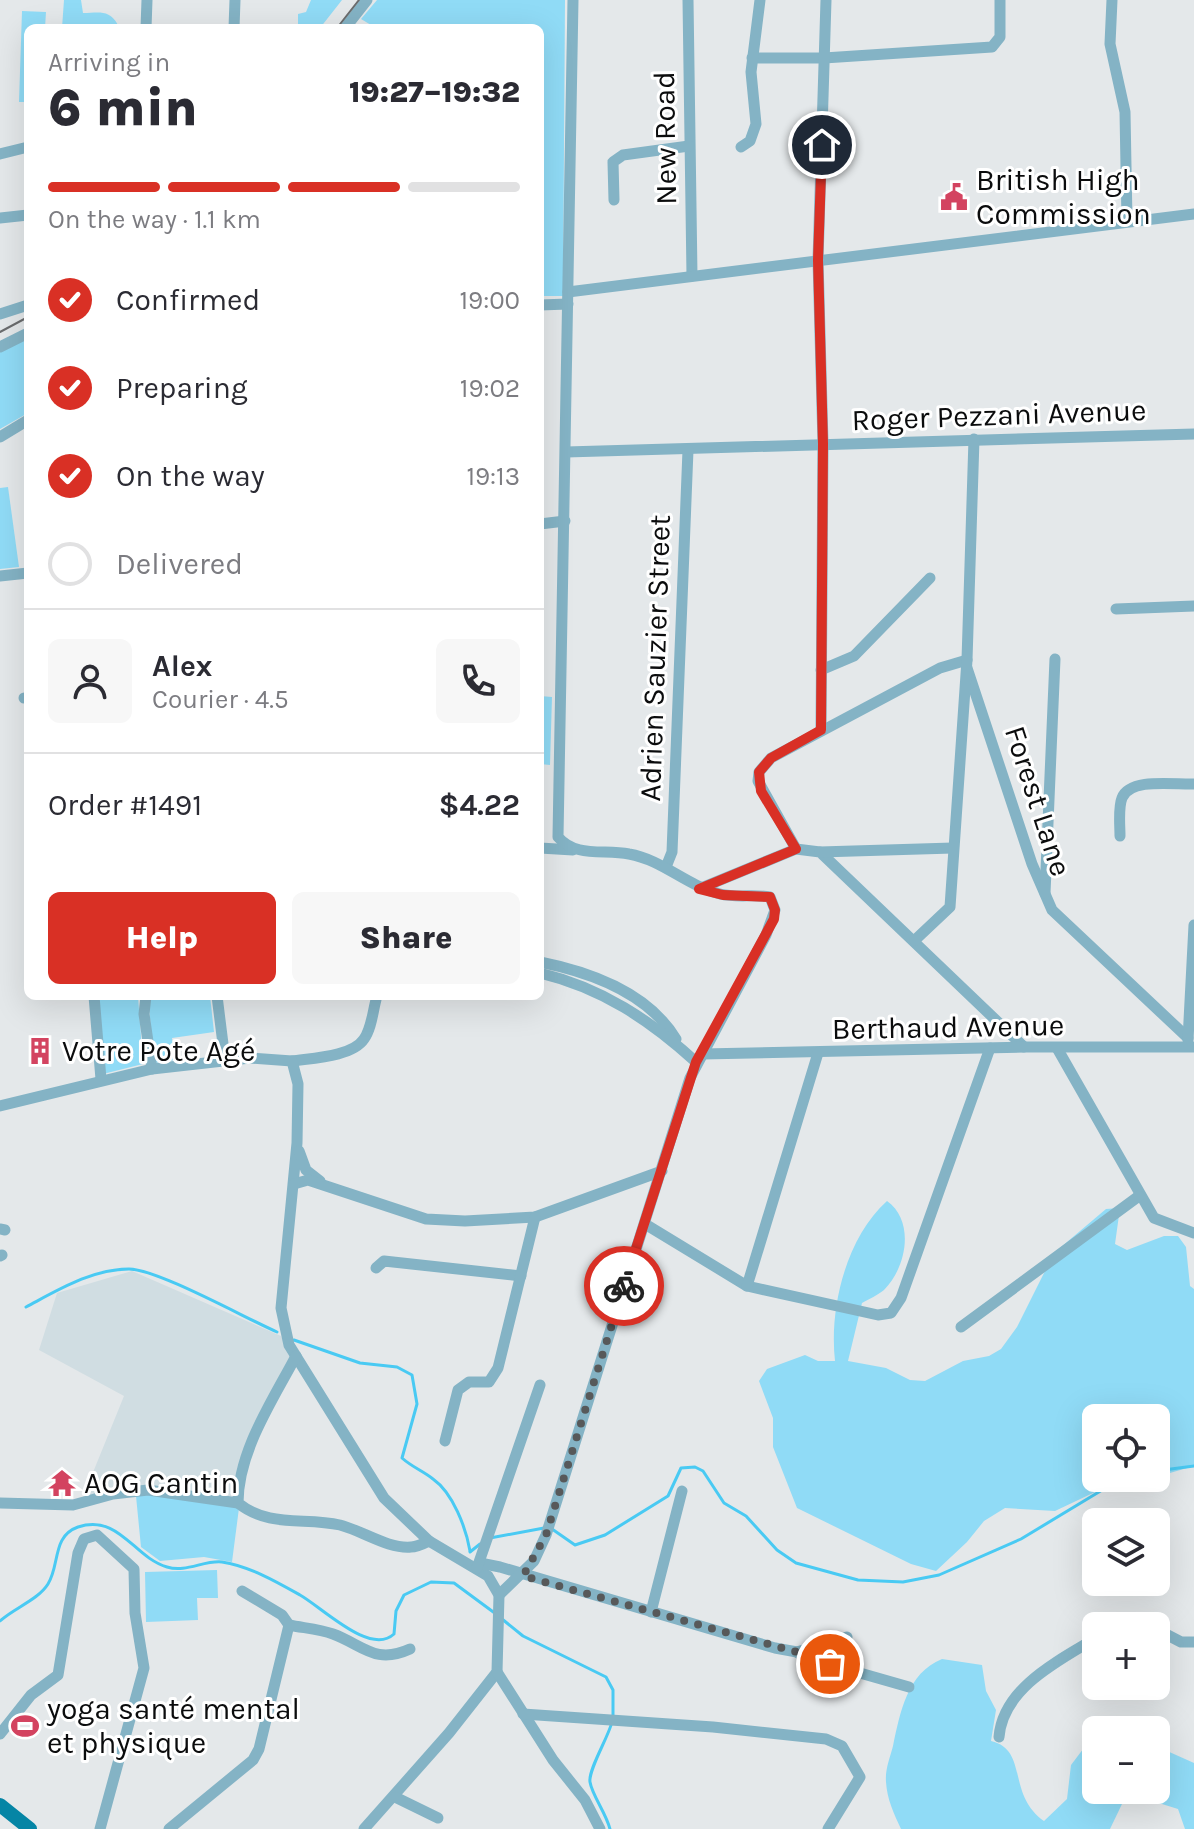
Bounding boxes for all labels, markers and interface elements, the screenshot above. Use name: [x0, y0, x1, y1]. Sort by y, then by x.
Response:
text: Arriving in: [48, 47, 170, 78]
street label: New Road: [646, 71, 684, 205]
text: 19:27–19:32: [349, 74, 520, 110]
text: 6 min: [48, 77, 198, 138]
pin: [788, 111, 856, 179]
icon: home: [800, 123, 844, 167]
place label: British High Commission: [976, 162, 1151, 232]
public building icon: British High Commission: [939, 182, 969, 212]
text: On the way · 1.1 km: [48, 204, 261, 235]
icon: check: [48, 278, 92, 322]
text: Confirmed: [116, 282, 260, 318]
text: 19:00: [459, 285, 520, 316]
icon: check: [48, 366, 92, 410]
text: Preparing: [116, 370, 248, 406]
text: 19:02: [460, 373, 520, 404]
street label: Roger Pezzani Avenue: [851, 392, 1147, 438]
icon: check: [48, 454, 92, 498]
text: On the way: [116, 458, 265, 494]
text: 19:13: [466, 461, 520, 492]
street label: Adrien Sauzier Street: [632, 514, 678, 802]
text: Delivered: [116, 546, 243, 582]
button: person: [48, 639, 132, 723]
button: phone: [436, 639, 520, 723]
text: Alex: [152, 648, 212, 684]
text: Courier · 4.5: [152, 684, 289, 715]
street label: Forest Lane: [997, 721, 1079, 881]
text: Order #1491: [48, 787, 202, 823]
text: $4.22: [439, 787, 520, 823]
button: Help: [48, 892, 276, 984]
button: Share: [292, 892, 520, 984]
street label: Berthaud Avenue: [831, 1007, 1065, 1047]
place label: Votre Pote Agé: [62, 1033, 255, 1069]
building icon: Votre Pote Agé: [25, 1036, 55, 1066]
courier: [584, 1246, 664, 1326]
icon: bike: [602, 1264, 646, 1308]
map controls: [1082, 1404, 1170, 1804]
button: locate: [1082, 1404, 1170, 1492]
place label: AOG Cantin: [84, 1465, 238, 1501]
temple icon: AOG Cantin: [47, 1468, 77, 1498]
button: layers: [1082, 1508, 1170, 1596]
button: +: [1082, 1612, 1170, 1700]
pin: [796, 1630, 864, 1698]
icon: bag: [808, 1642, 852, 1686]
place label: yoga santé mental et physique: [46, 1691, 300, 1761]
sports icon: yoga santé mental et physique: [10, 1711, 40, 1741]
button: −: [1082, 1716, 1170, 1804]

